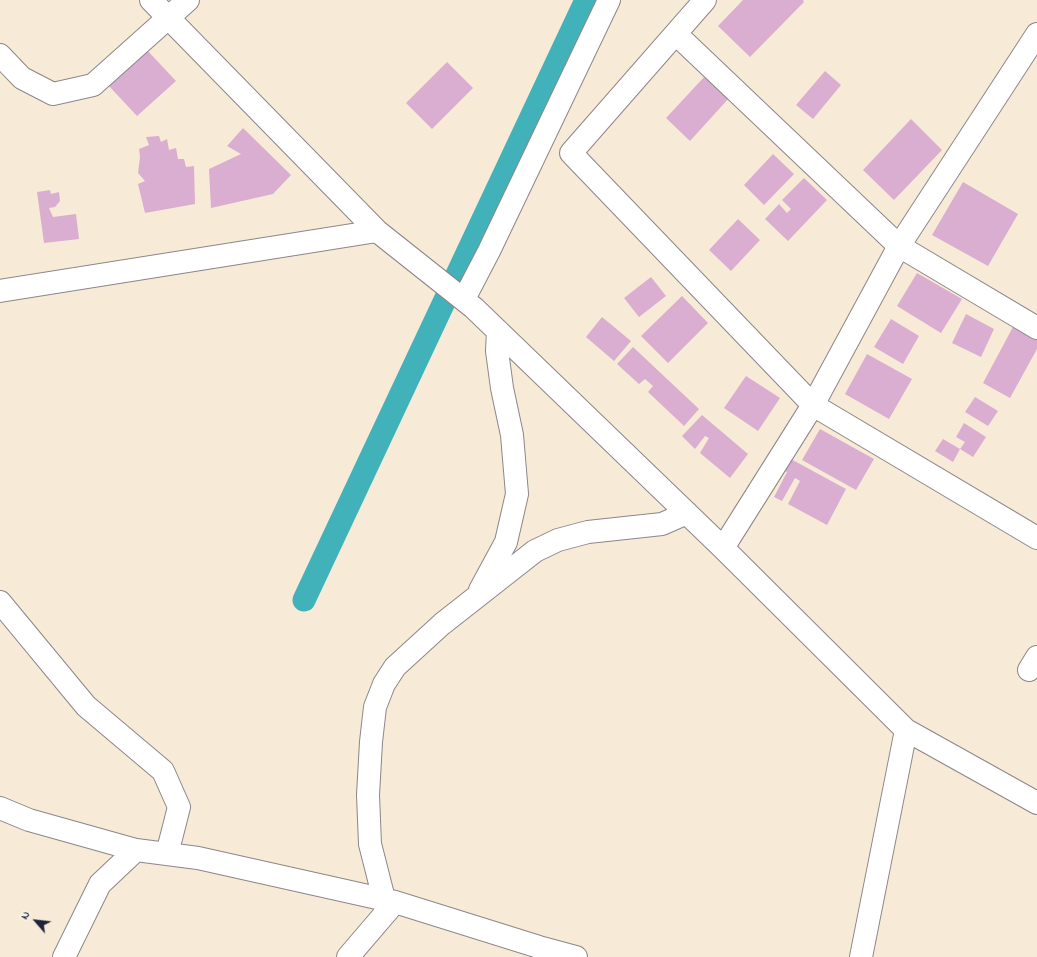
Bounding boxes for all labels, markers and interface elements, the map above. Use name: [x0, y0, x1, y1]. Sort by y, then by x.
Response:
north arrow: [16, 901, 56, 941]
text: N: [17, 908, 34, 922]

